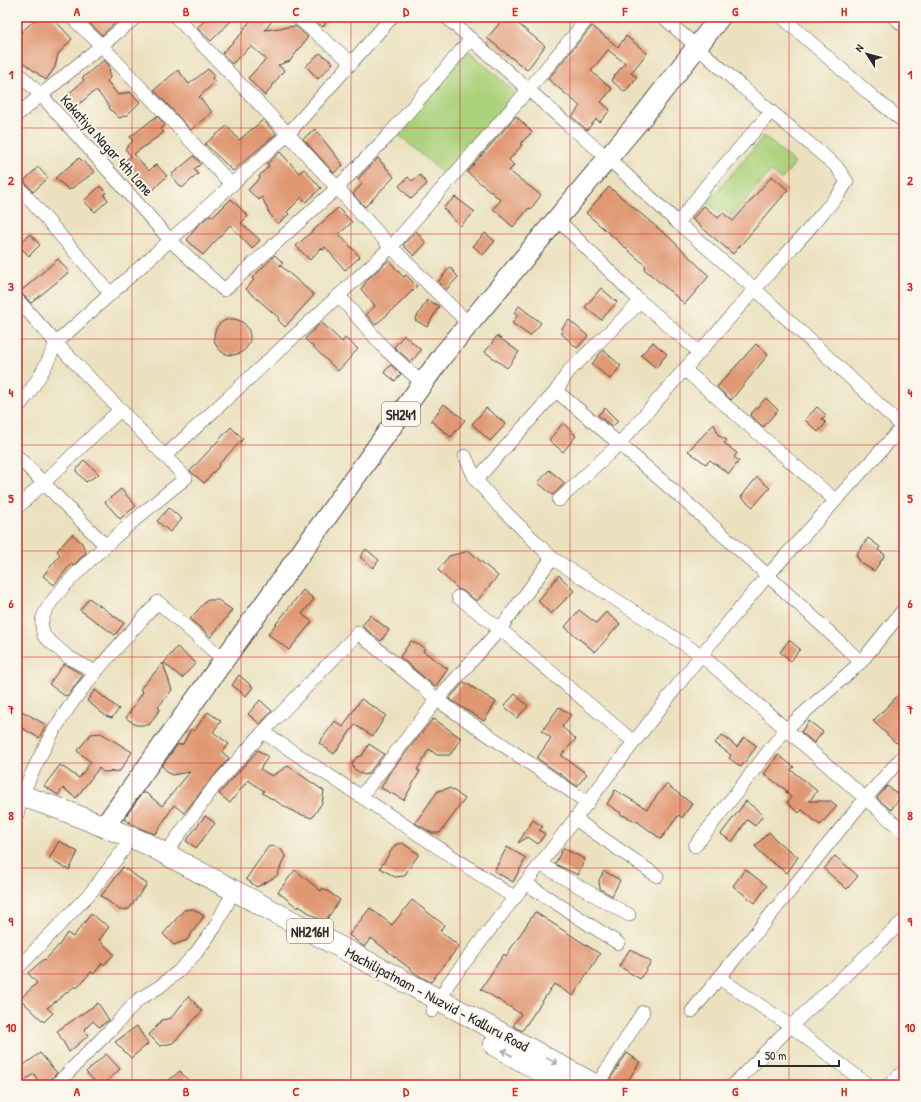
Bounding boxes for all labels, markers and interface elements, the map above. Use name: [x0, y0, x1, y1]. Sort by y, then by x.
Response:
text: A: [74, 2, 81, 20]
text: B: [183, 2, 190, 20]
text: C: [292, 2, 300, 20]
text: D: [403, 2, 410, 20]
text: E: [512, 2, 518, 20]
text: F: [622, 2, 629, 20]
text: G: [732, 2, 739, 20]
text: H: [841, 2, 847, 20]
north arrow: [847, 34, 887, 74]
text: N: [852, 42, 866, 55]
text: 1: [9, 65, 14, 83]
text: 1: [908, 65, 913, 83]
street label: Kakatiya Nagar 4th Lane: [56, 90, 158, 201]
text: 2: [8, 171, 15, 189]
text: 2: [907, 171, 914, 189]
text: 3: [8, 277, 14, 295]
text: 3: [907, 277, 913, 295]
text: 4: [9, 383, 14, 401]
text: 4: [908, 383, 913, 401]
road number: SH241: [382, 402, 420, 426]
text: 5: [8, 489, 14, 507]
text: 5: [907, 489, 913, 507]
text: 6: [8, 594, 14, 612]
text: 6: [907, 594, 913, 612]
text: 7: [7, 700, 15, 718]
text: 7: [906, 700, 914, 718]
text: 8: [8, 806, 14, 824]
text: 8: [907, 806, 913, 824]
text: 9: [9, 912, 14, 930]
text: 9: [908, 912, 913, 930]
road number: NH216H: [287, 919, 333, 943]
street label: Machilipatnam - Nuzvid - Kalluru Road: [341, 941, 533, 1057]
text: 10: [6, 1018, 16, 1036]
text: 10: [905, 1018, 915, 1036]
scale bar: [759, 1042, 839, 1068]
text: 50 m: [765, 1047, 786, 1064]
one-way arrow: [501, 1048, 513, 1056]
one-way arrow: [546, 1058, 558, 1066]
text: A: [74, 1082, 81, 1100]
text: B: [183, 1082, 190, 1100]
text: C: [292, 1082, 300, 1100]
text: D: [403, 1082, 410, 1100]
text: E: [512, 1082, 518, 1100]
text: F: [622, 1082, 629, 1100]
text: G: [732, 1082, 739, 1100]
text: H: [841, 1082, 847, 1100]

